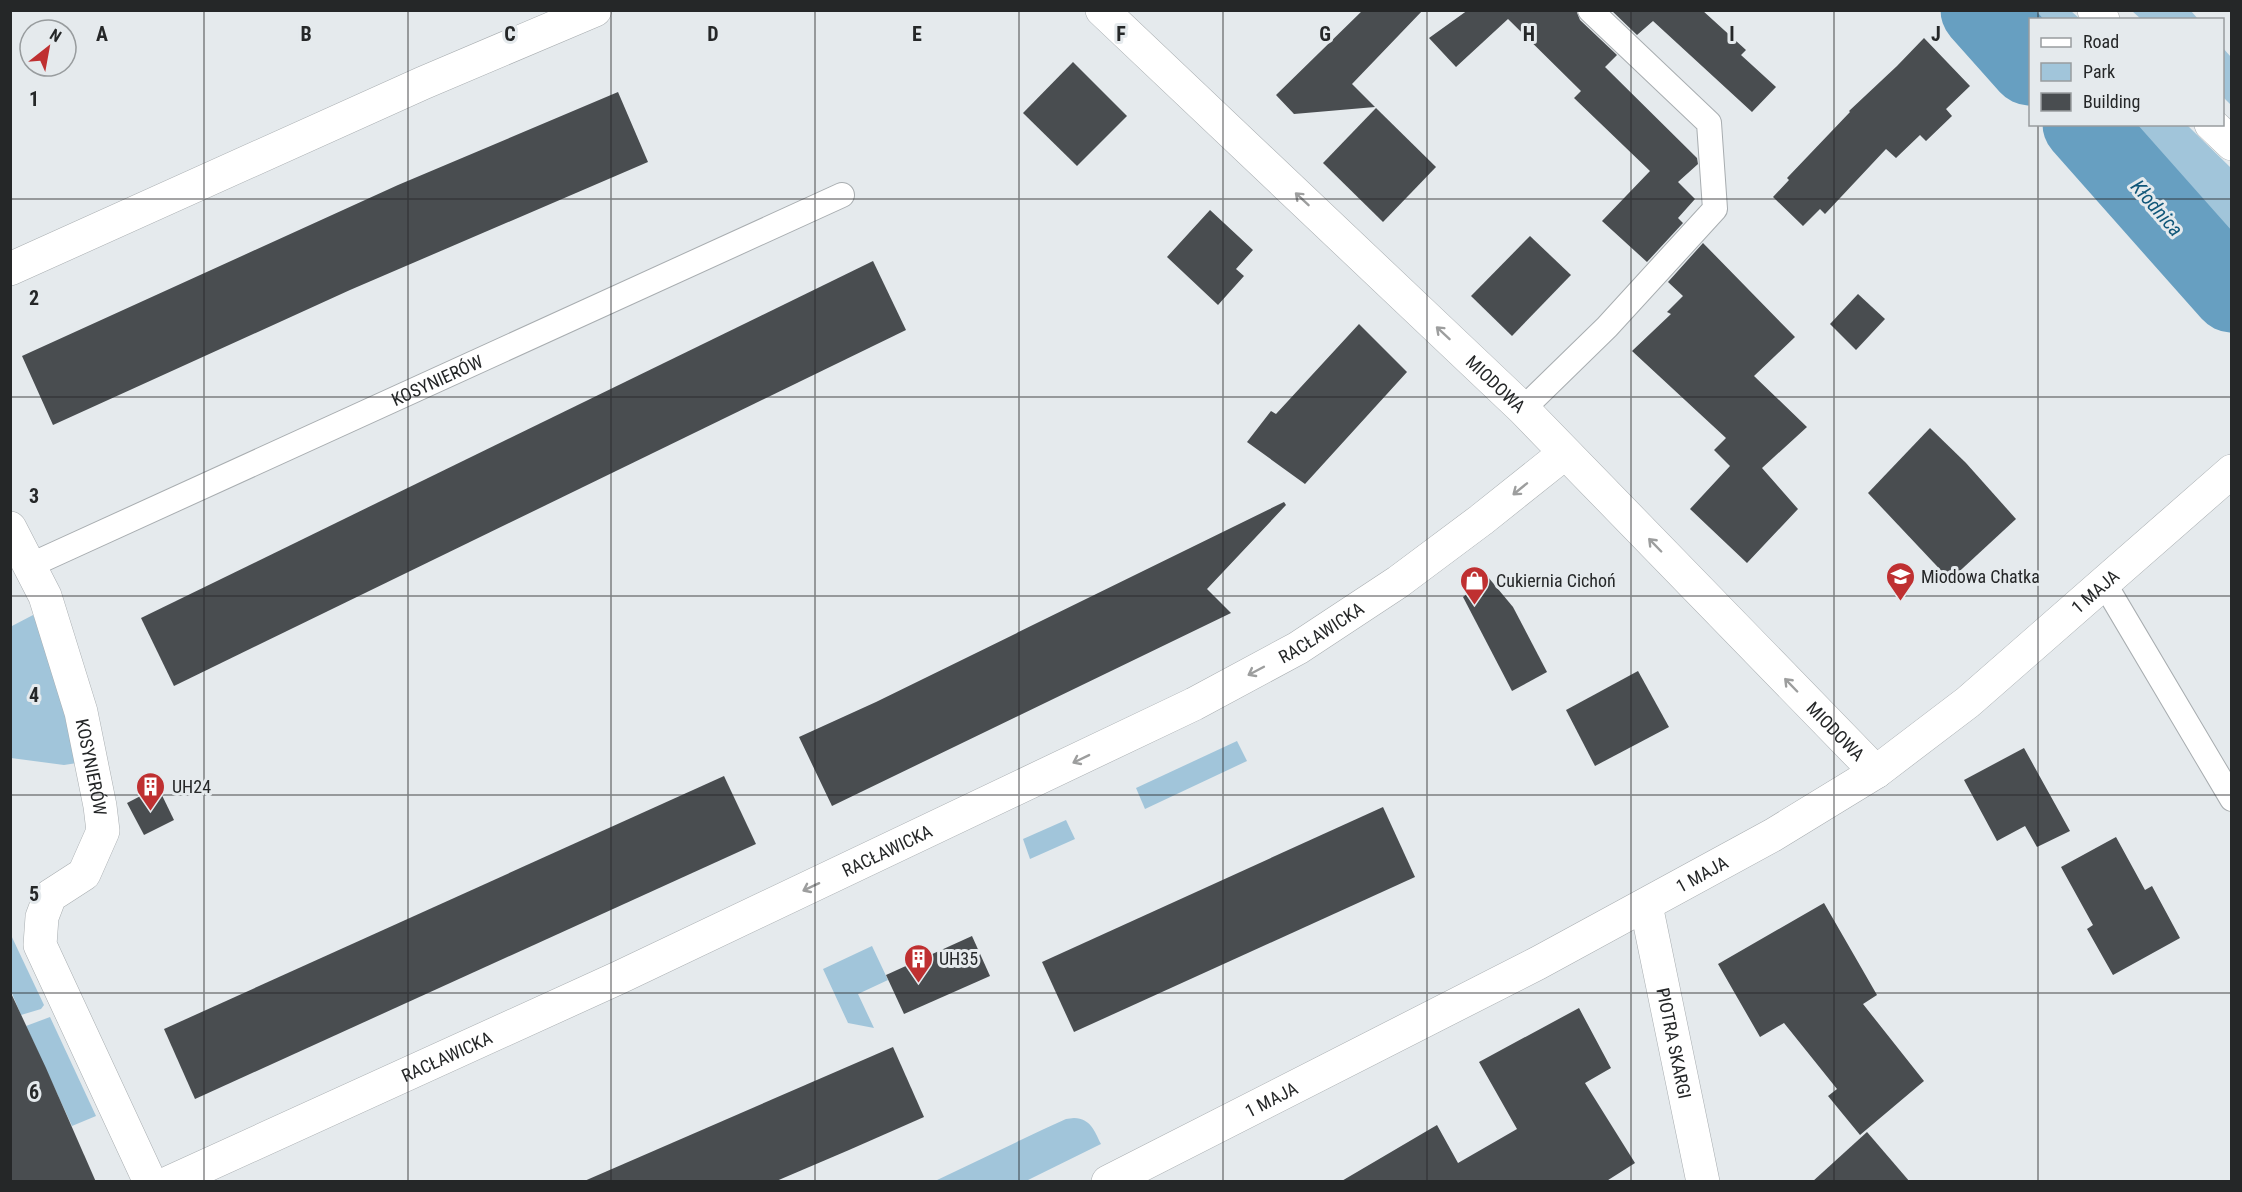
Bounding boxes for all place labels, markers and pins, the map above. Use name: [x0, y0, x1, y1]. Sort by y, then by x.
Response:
school or university icon: Miodowa Chatka: [1884, 560, 1916, 602]
shop icon: Cukiernia Cichoń: [1459, 564, 1491, 606]
place label: Miodowa Chatka: [1921, 566, 2040, 587]
place label: Cukiernia Cichoń: [1496, 570, 1616, 591]
building icon: UH24: [135, 770, 167, 812]
place label: UH24: [172, 776, 211, 797]
building icon: UH35: [902, 942, 934, 984]
place label: UH35: [939, 948, 978, 969]

